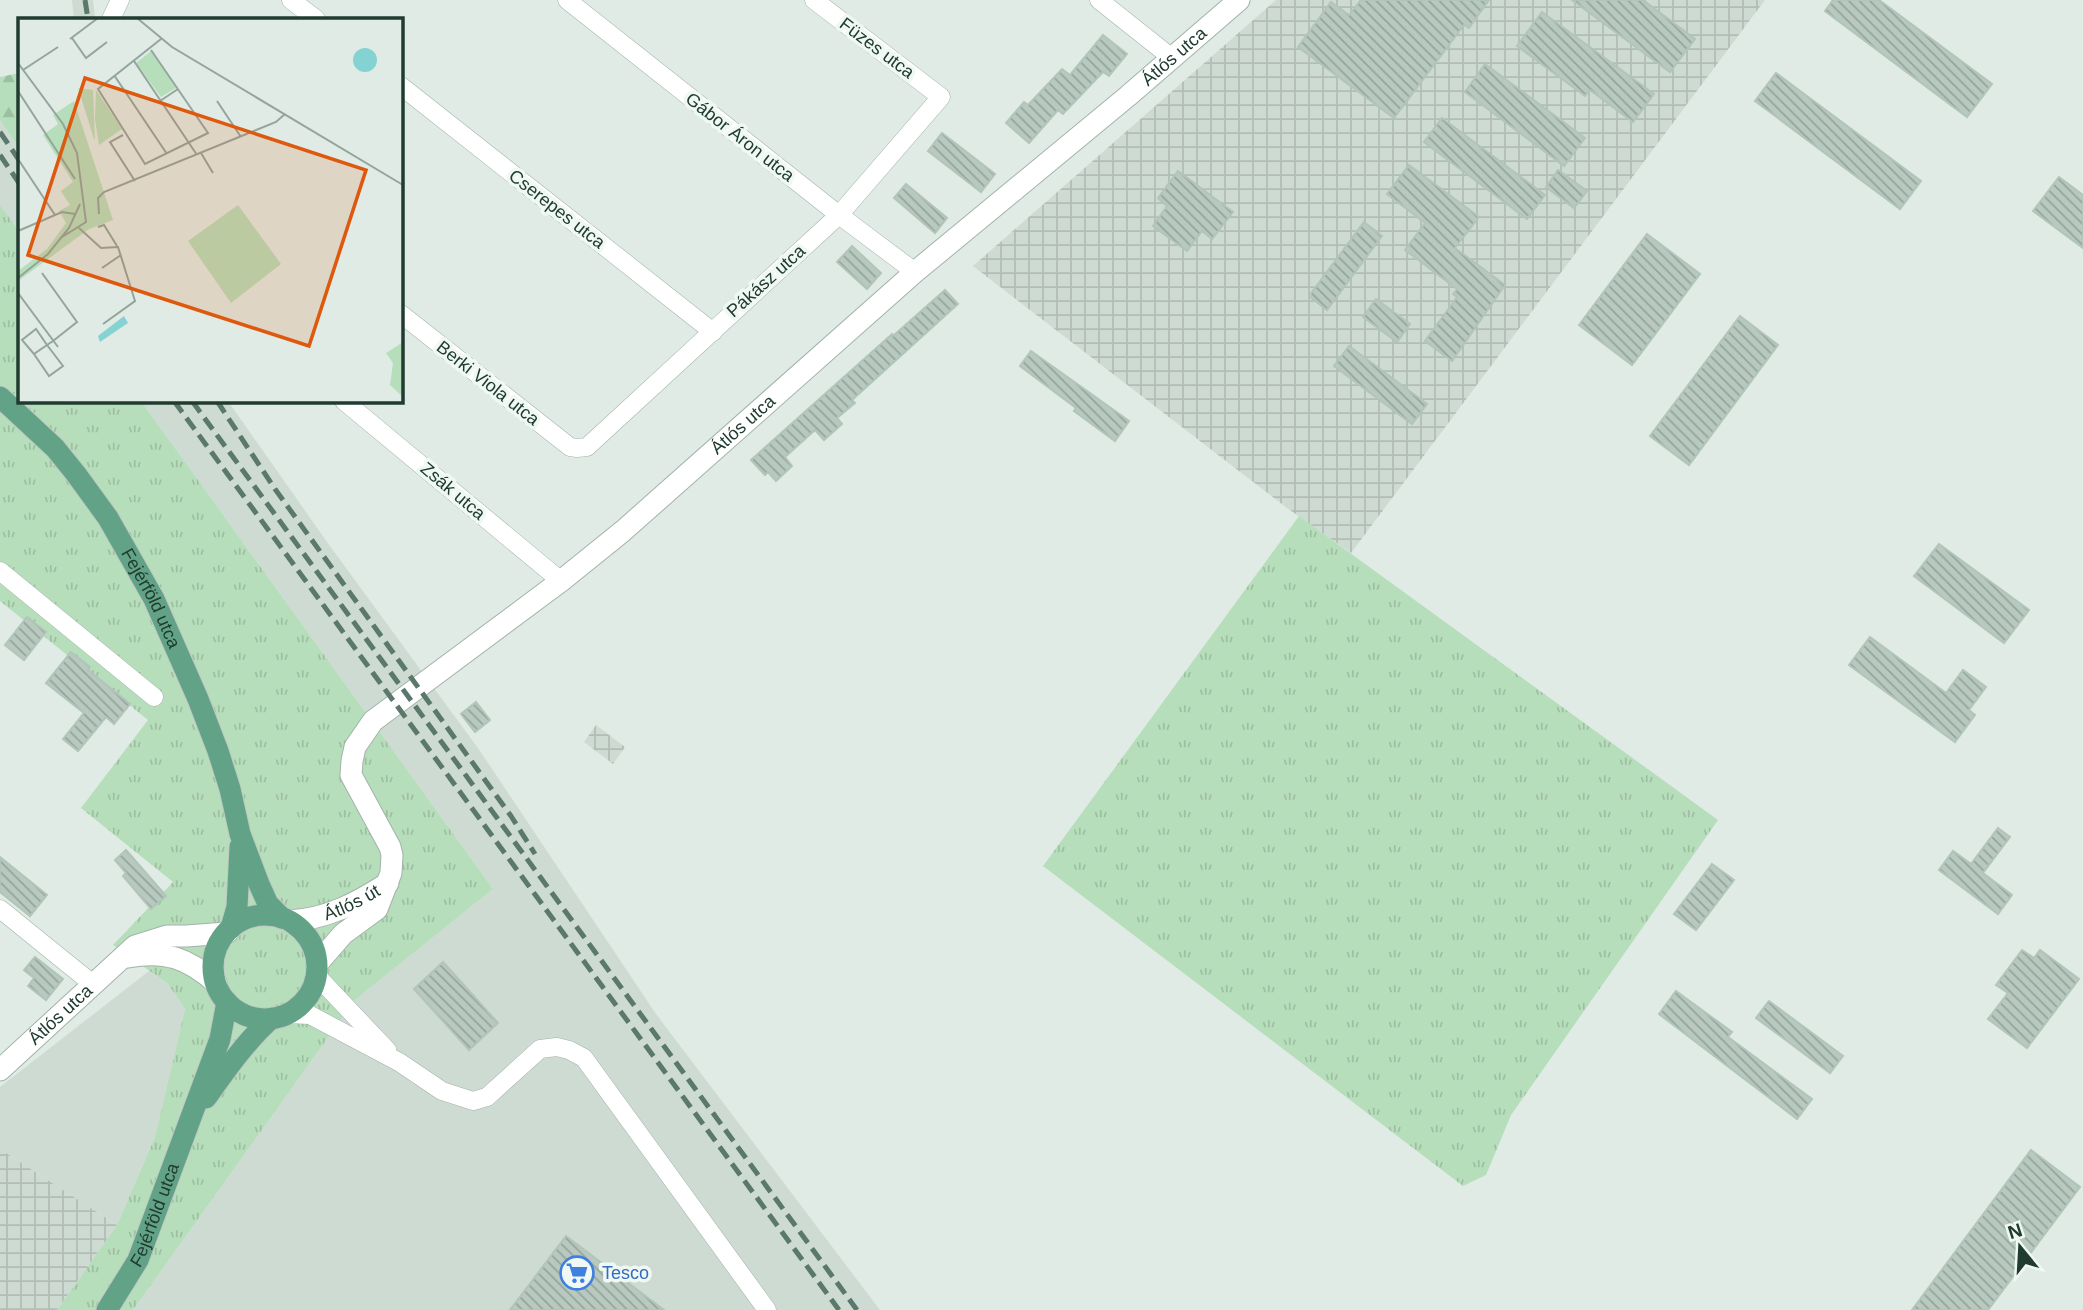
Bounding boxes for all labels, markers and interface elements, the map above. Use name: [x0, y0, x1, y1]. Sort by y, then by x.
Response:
street label: Füzes utca: [836, 14, 919, 83]
inset map: [18, 18, 402, 402]
street label: Átlós utca: [1137, 22, 1211, 90]
street label: Gábor Áron utca: [682, 88, 799, 186]
street label: Cserepes utca: [505, 165, 610, 253]
street label: Pákász utca: [723, 240, 810, 321]
street label: Berki Viola utca: [433, 337, 544, 430]
street label: Átlós utca: [707, 390, 780, 458]
street label: Zsák utca: [417, 458, 490, 524]
street label: Fejérföld utca: [117, 545, 185, 652]
street label: Átlós út: [321, 881, 384, 924]
street label: Átlós utca: [24, 980, 97, 1049]
street label: Fejérföld utca: [126, 1159, 183, 1271]
north arrow: [1985, 1212, 2055, 1282]
text: N: [2005, 1219, 2025, 1243]
supermarket icon: Tesco: [558, 1254, 596, 1292]
place label: Tesco: [602, 1263, 649, 1283]

